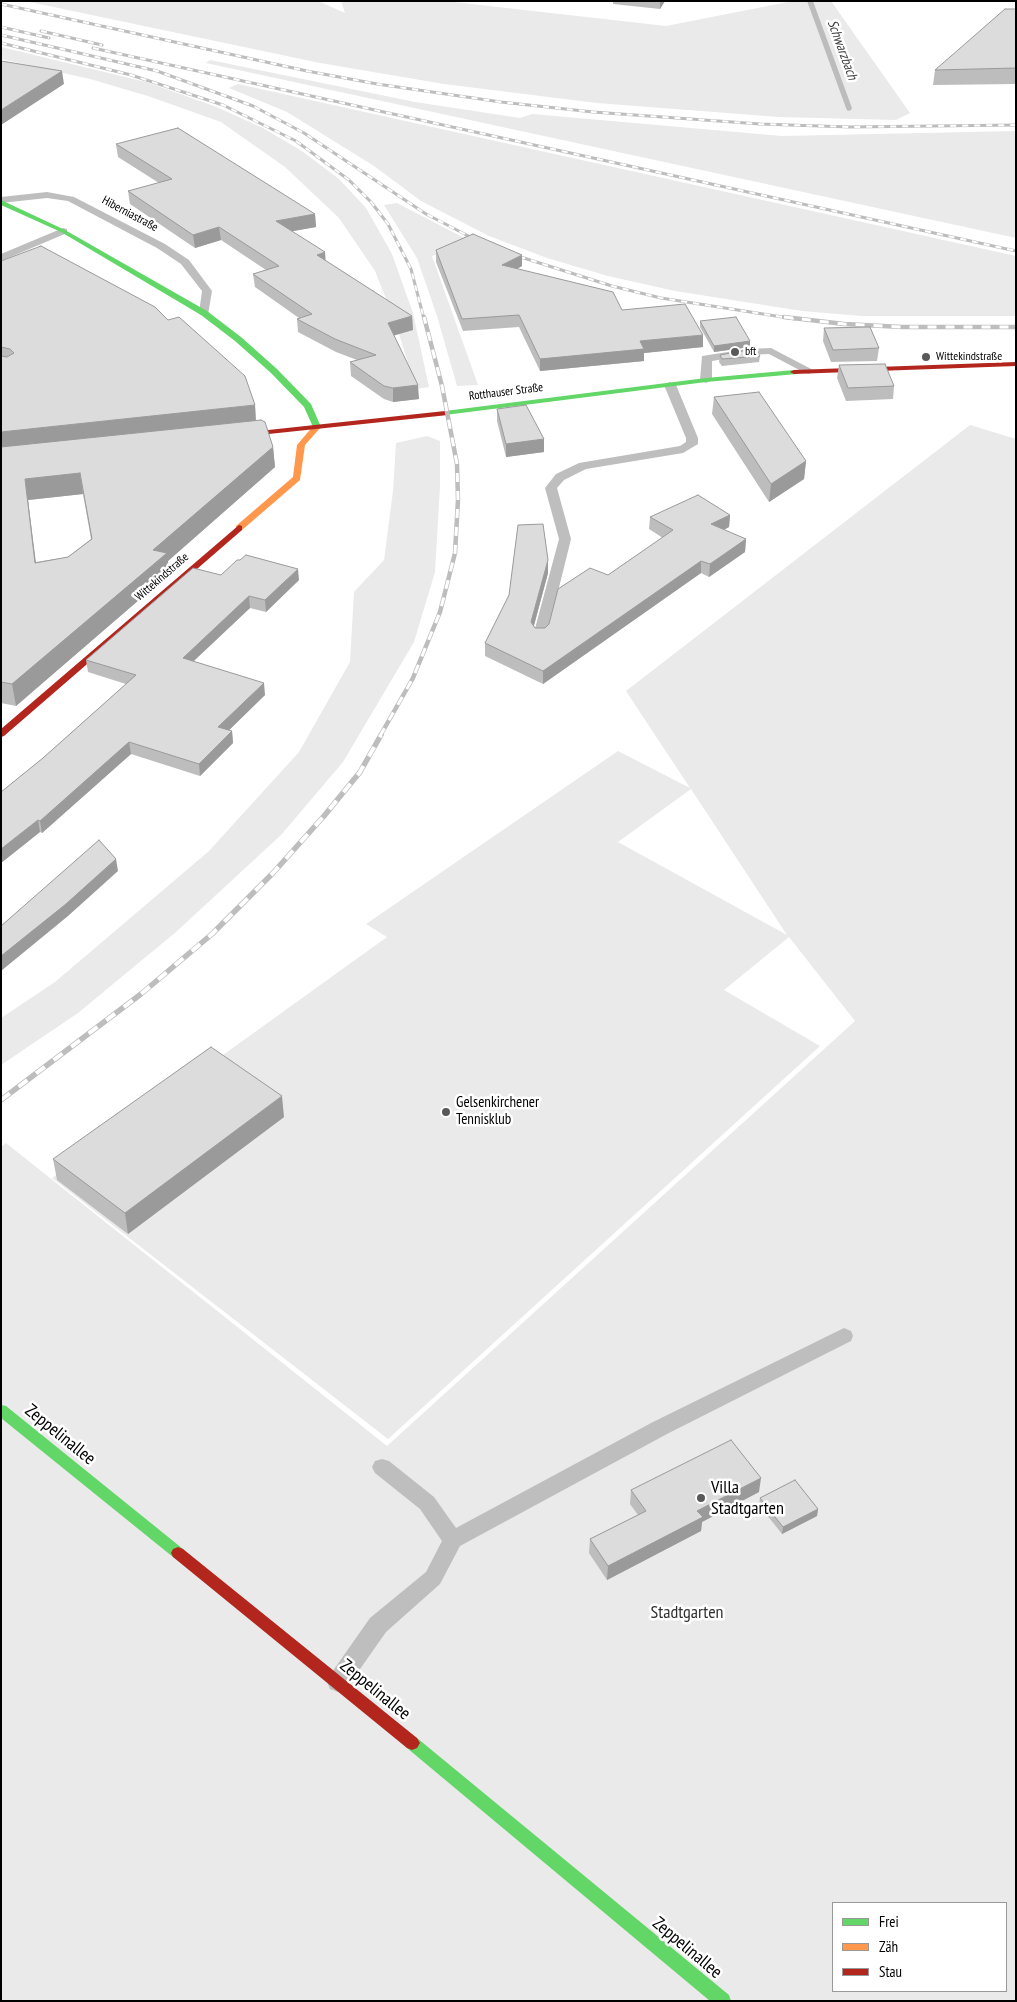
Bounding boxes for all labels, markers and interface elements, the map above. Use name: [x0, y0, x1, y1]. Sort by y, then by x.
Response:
water label: Schwarzbach: [823, 18, 861, 82]
street label: Hiberniastraße: [100, 193, 160, 235]
place label: bft: [745, 345, 756, 359]
marker: bft: [729, 346, 741, 358]
place label: Wittekindstraße: [936, 350, 1002, 364]
marker: Wittekindstraße: [920, 351, 932, 363]
street label: Rotthauser Straße: [468, 380, 544, 404]
street label: Wittekindstraße: [132, 550, 192, 604]
place label: Gelsenkirchener Tennisklub: [456, 1094, 539, 1129]
marker: Gelsenkirchener Tennisklub: [440, 1106, 452, 1118]
street label: Zeppelinallee: [21, 1400, 99, 1470]
place label: Villa Stadtgarten: [711, 1477, 784, 1520]
marker: Villa Stadtgarten: [695, 1492, 707, 1504]
park label: Stadtgarten: [651, 1602, 723, 1624]
street label: Zeppelinallee: [336, 1655, 414, 1725]
legend: [832, 1902, 1007, 1992]
text: Frei: [879, 1912, 899, 1931]
street label: Zeppelinallee: [648, 1913, 726, 1983]
text: Zäh: [879, 1937, 898, 1956]
text: Stau: [879, 1962, 902, 1981]

